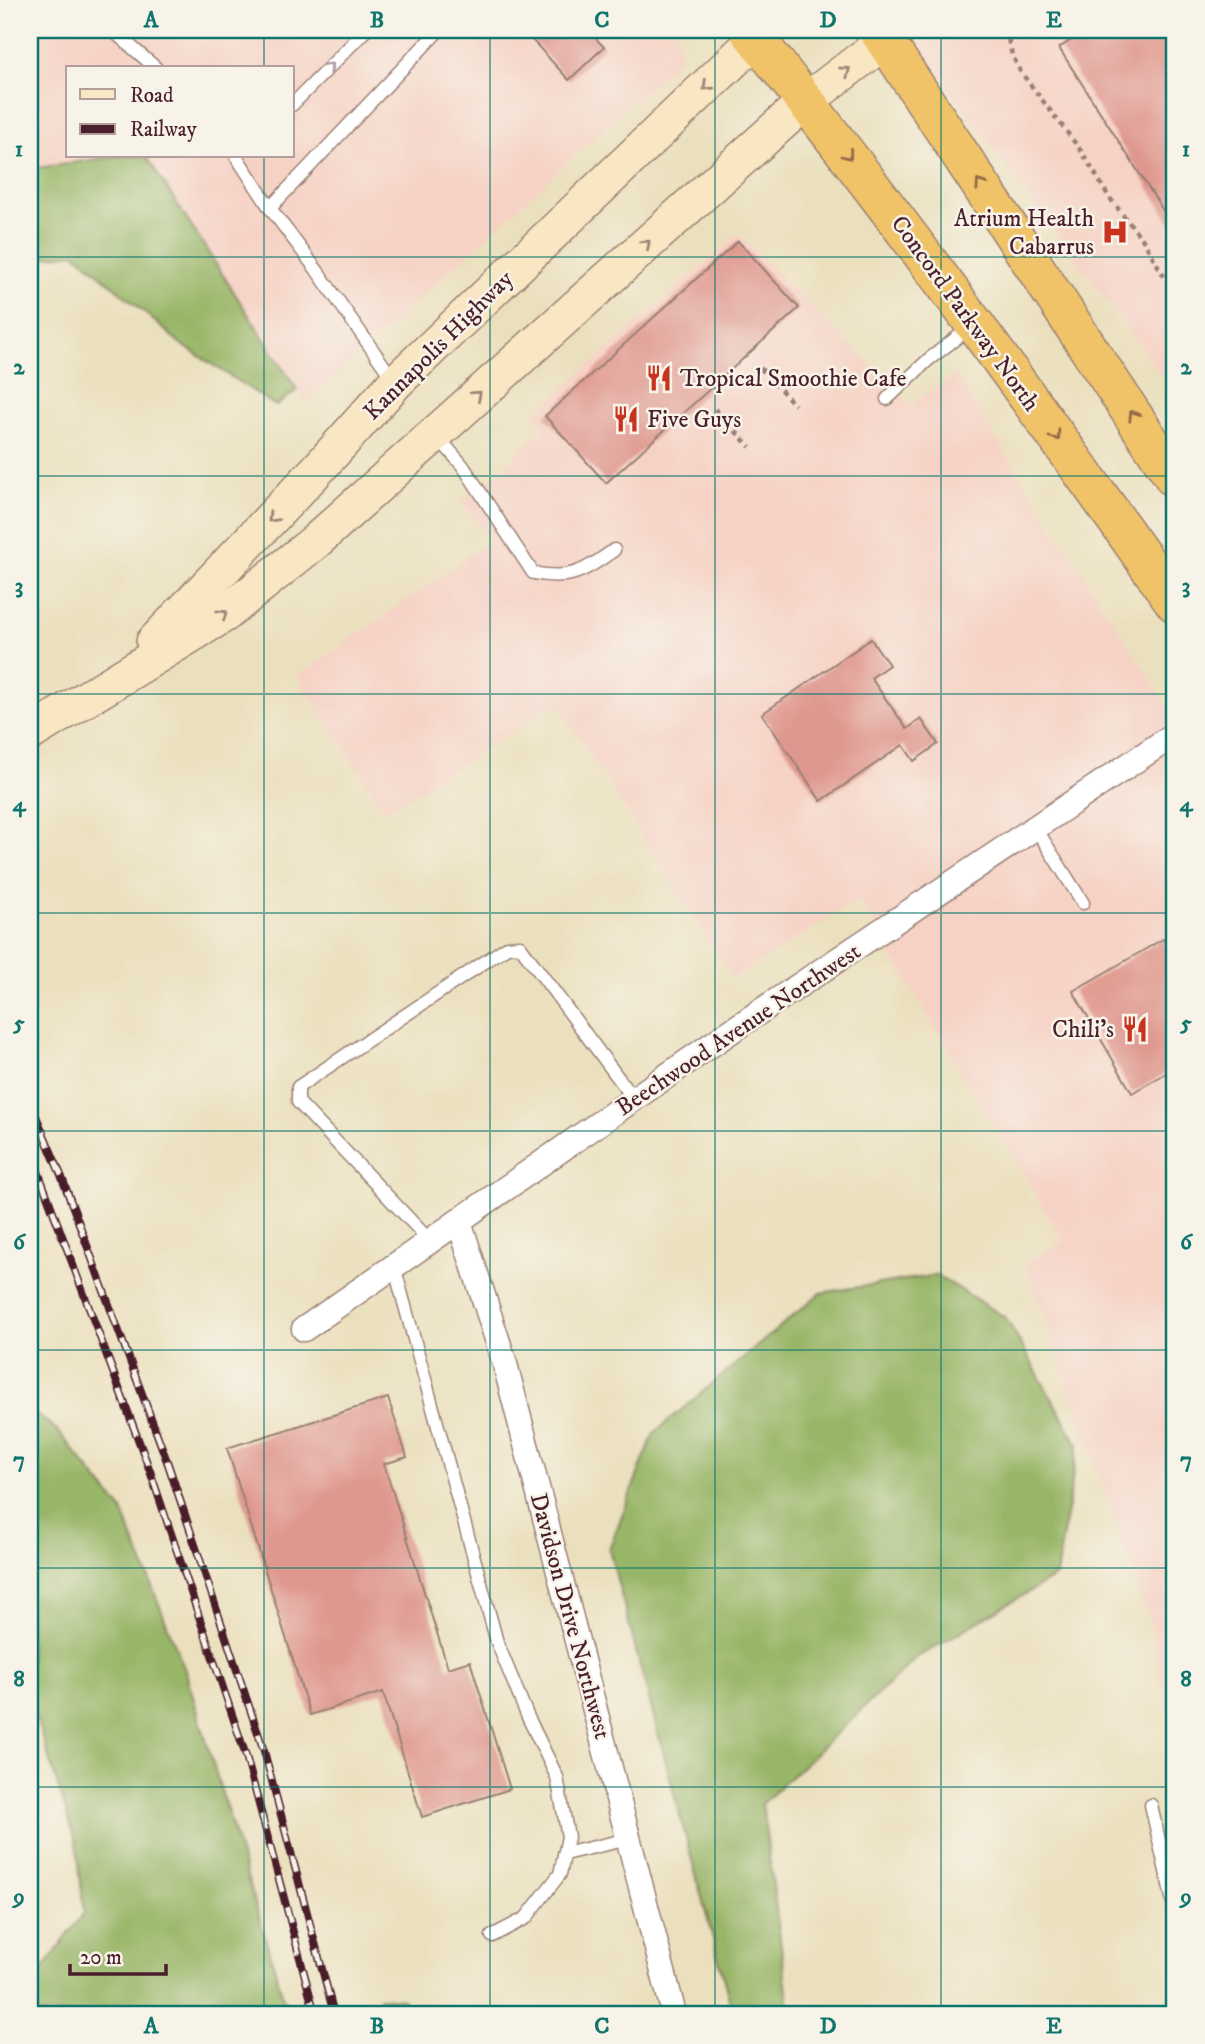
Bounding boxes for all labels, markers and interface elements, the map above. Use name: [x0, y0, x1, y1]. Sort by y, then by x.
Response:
text: A: [143, 6, 160, 35]
text: B: [370, 6, 384, 35]
text: C: [594, 6, 610, 35]
text: D: [819, 6, 837, 35]
text: E: [1046, 6, 1062, 35]
one-way arrow: [321, 63, 334, 76]
legend: [66, 66, 294, 158]
one-way arrow: [838, 66, 850, 79]
one-way arrow: [702, 77, 715, 90]
text: Road: [130, 83, 174, 109]
text: Railway: [130, 117, 198, 143]
text: 1: [15, 135, 23, 164]
text: 1: [1182, 135, 1190, 164]
one-way arrow: [839, 148, 852, 160]
one-way arrow: [976, 179, 988, 192]
place label: Atrium Health Cabarrus: [954, 204, 1094, 262]
street label: Concord Parkway North: [884, 210, 1047, 418]
hospital icon: Atrium Health Cabarrus: [1100, 217, 1130, 247]
one-way arrow: [638, 240, 651, 252]
street label: Kannapolis Highway: [357, 264, 520, 427]
text: 2: [13, 353, 25, 382]
text: 2: [1180, 353, 1192, 382]
restaurant icon: Tropical Smoothie Cafe: [644, 363, 674, 393]
place label: Tropical Smoothie Cafe: [680, 364, 907, 394]
one-way arrow: [468, 391, 481, 404]
restaurant icon: Five Guys: [611, 404, 641, 434]
place label: Five Guys: [647, 405, 741, 435]
one-way arrow: [1128, 409, 1141, 422]
one-way arrow: [1048, 428, 1061, 441]
one-way arrow: [268, 510, 281, 523]
text: 3: [15, 572, 23, 601]
text: 3: [1182, 572, 1190, 601]
one-way arrow: [215, 610, 228, 623]
text: 4: [12, 790, 27, 819]
text: 4: [1179, 790, 1194, 819]
street label: Beechwood Avenue Northwest: [610, 936, 867, 1123]
text: 5: [12, 1009, 25, 1038]
text: 5: [1179, 1009, 1192, 1038]
restaurant icon: Chili's: [1120, 1014, 1150, 1044]
place label: Chili's: [1052, 1015, 1114, 1045]
text: 6: [13, 1228, 27, 1257]
text: 6: [1180, 1228, 1194, 1257]
text: 7: [13, 1446, 25, 1475]
text: 7: [1180, 1446, 1192, 1475]
street label: Davidson Drive Northwest: [523, 1490, 617, 1743]
text: 8: [13, 1665, 25, 1694]
text: 8: [1180, 1665, 1192, 1694]
text: 9: [11, 1883, 25, 1912]
text: 9: [1178, 1883, 1192, 1912]
scale bar: [70, 1932, 166, 1976]
text: 20 m: [80, 1945, 122, 1971]
text: A: [143, 2012, 160, 2041]
text: B: [370, 2012, 384, 2041]
text: C: [594, 2012, 610, 2041]
text: D: [819, 2012, 837, 2041]
text: E: [1046, 2012, 1062, 2041]

